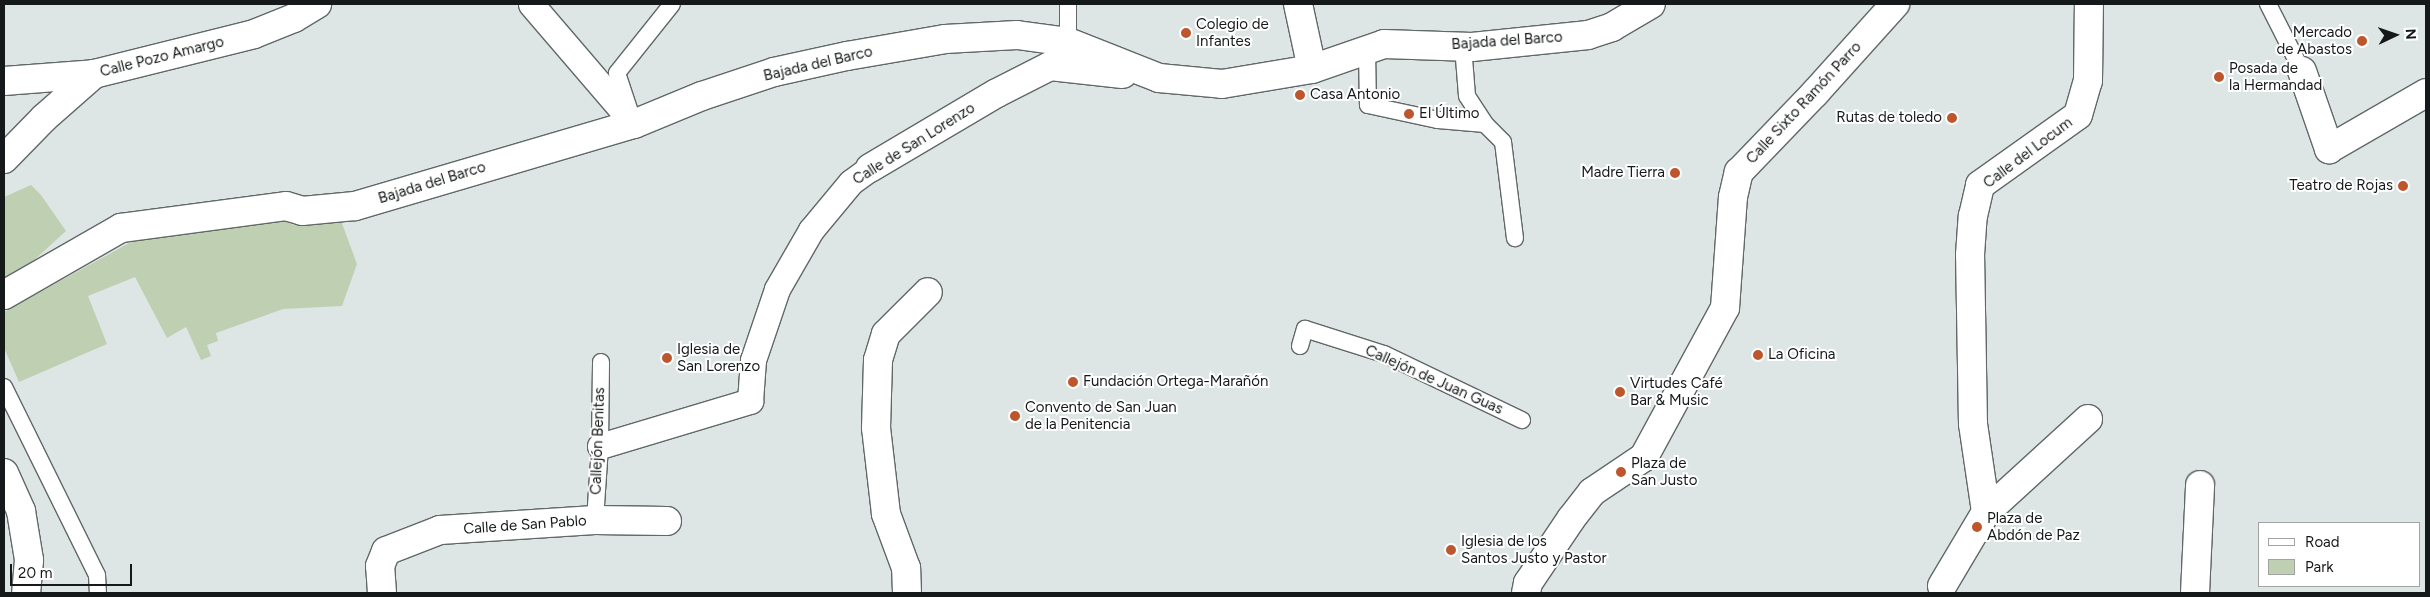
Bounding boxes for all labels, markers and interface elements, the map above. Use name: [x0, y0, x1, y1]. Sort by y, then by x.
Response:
north arrow: [2370, 10, 2420, 60]
place label: Colegio de Infantes: [1196, 15, 1269, 50]
place label: Mercado de Abastos: [2276, 23, 2352, 58]
marker: Colegio de Infantes: [1180, 27, 1192, 39]
street label: Bajada del Barco: [1451, 28, 1563, 54]
text: N: [2402, 28, 2419, 40]
street label: Calle Pozo Amargo: [98, 33, 226, 81]
marker: Mercado de Abastos: [2356, 35, 2368, 47]
street label: Calle Sixto Ramón Parro: [1743, 38, 1865, 168]
street label: Bajada del Barco: [762, 43, 874, 85]
place label: Posada de la Hermandad: [2229, 59, 2322, 94]
marker: Posada de la Hermandad: [2213, 71, 2225, 83]
place label: Casa Antonio: [1310, 86, 1400, 104]
marker: Casa Antonio: [1294, 89, 1306, 101]
street label: Calle de San Lorenzo: [850, 99, 978, 189]
place label: El Último: [1419, 105, 1479, 123]
marker: El Último: [1403, 108, 1415, 120]
place label: Rutas de toledo: [1836, 109, 1942, 127]
marker: Rutas de toledo: [1946, 112, 1958, 124]
street label: Calle del Locum: [1980, 114, 2076, 192]
street label: Bajada del Barco: [376, 158, 488, 208]
place label: Madre Tierra: [1581, 164, 1665, 182]
marker: Madre Tierra: [1669, 167, 1681, 179]
place label: Teatro de Rojas: [2289, 177, 2393, 195]
marker: Teatro de Rojas: [2397, 180, 2409, 192]
place label: Iglesia de San Lorenzo: [677, 340, 760, 375]
street label: Callejón de Juan Guas: [1362, 341, 1506, 419]
place label: La Oficina: [1768, 346, 1835, 364]
marker: La Oficina: [1752, 349, 1764, 361]
marker: Iglesia de San Lorenzo: [661, 352, 673, 364]
place label: Fundación Ortega-Marañón: [1083, 373, 1268, 391]
place label: Virtudes Café Bar & Music: [1630, 374, 1723, 409]
marker: Fundación Ortega-Marañón: [1067, 376, 1079, 388]
marker: Virtudes Café Bar & Music: [1614, 386, 1626, 398]
street label: Callejón Benitas: [587, 387, 609, 495]
place label: Convento de San Juan de la Penitencia: [1025, 398, 1177, 433]
marker: Convento de San Juan de la Penitencia: [1009, 410, 1021, 422]
place label: Plaza de San Justo: [1631, 454, 1697, 489]
marker: Plaza de San Justo: [1615, 466, 1627, 478]
place label: Plaza de Abdón de Paz: [1987, 509, 2080, 544]
street label: Calle de San Pablo: [463, 512, 587, 538]
marker: Plaza de Abdón de Paz: [1971, 521, 1983, 533]
legend: [2258, 522, 2420, 587]
place label: Iglesia de los Santos Justo y Pastor: [1461, 532, 1607, 567]
text: Road: [2305, 533, 2340, 551]
marker: Iglesia de los Santos Justo y Pastor: [1445, 544, 1457, 556]
scale bar: [12, 554, 135, 586]
text: Park: [2305, 558, 2334, 576]
text: 20 m: [18, 564, 52, 582]

